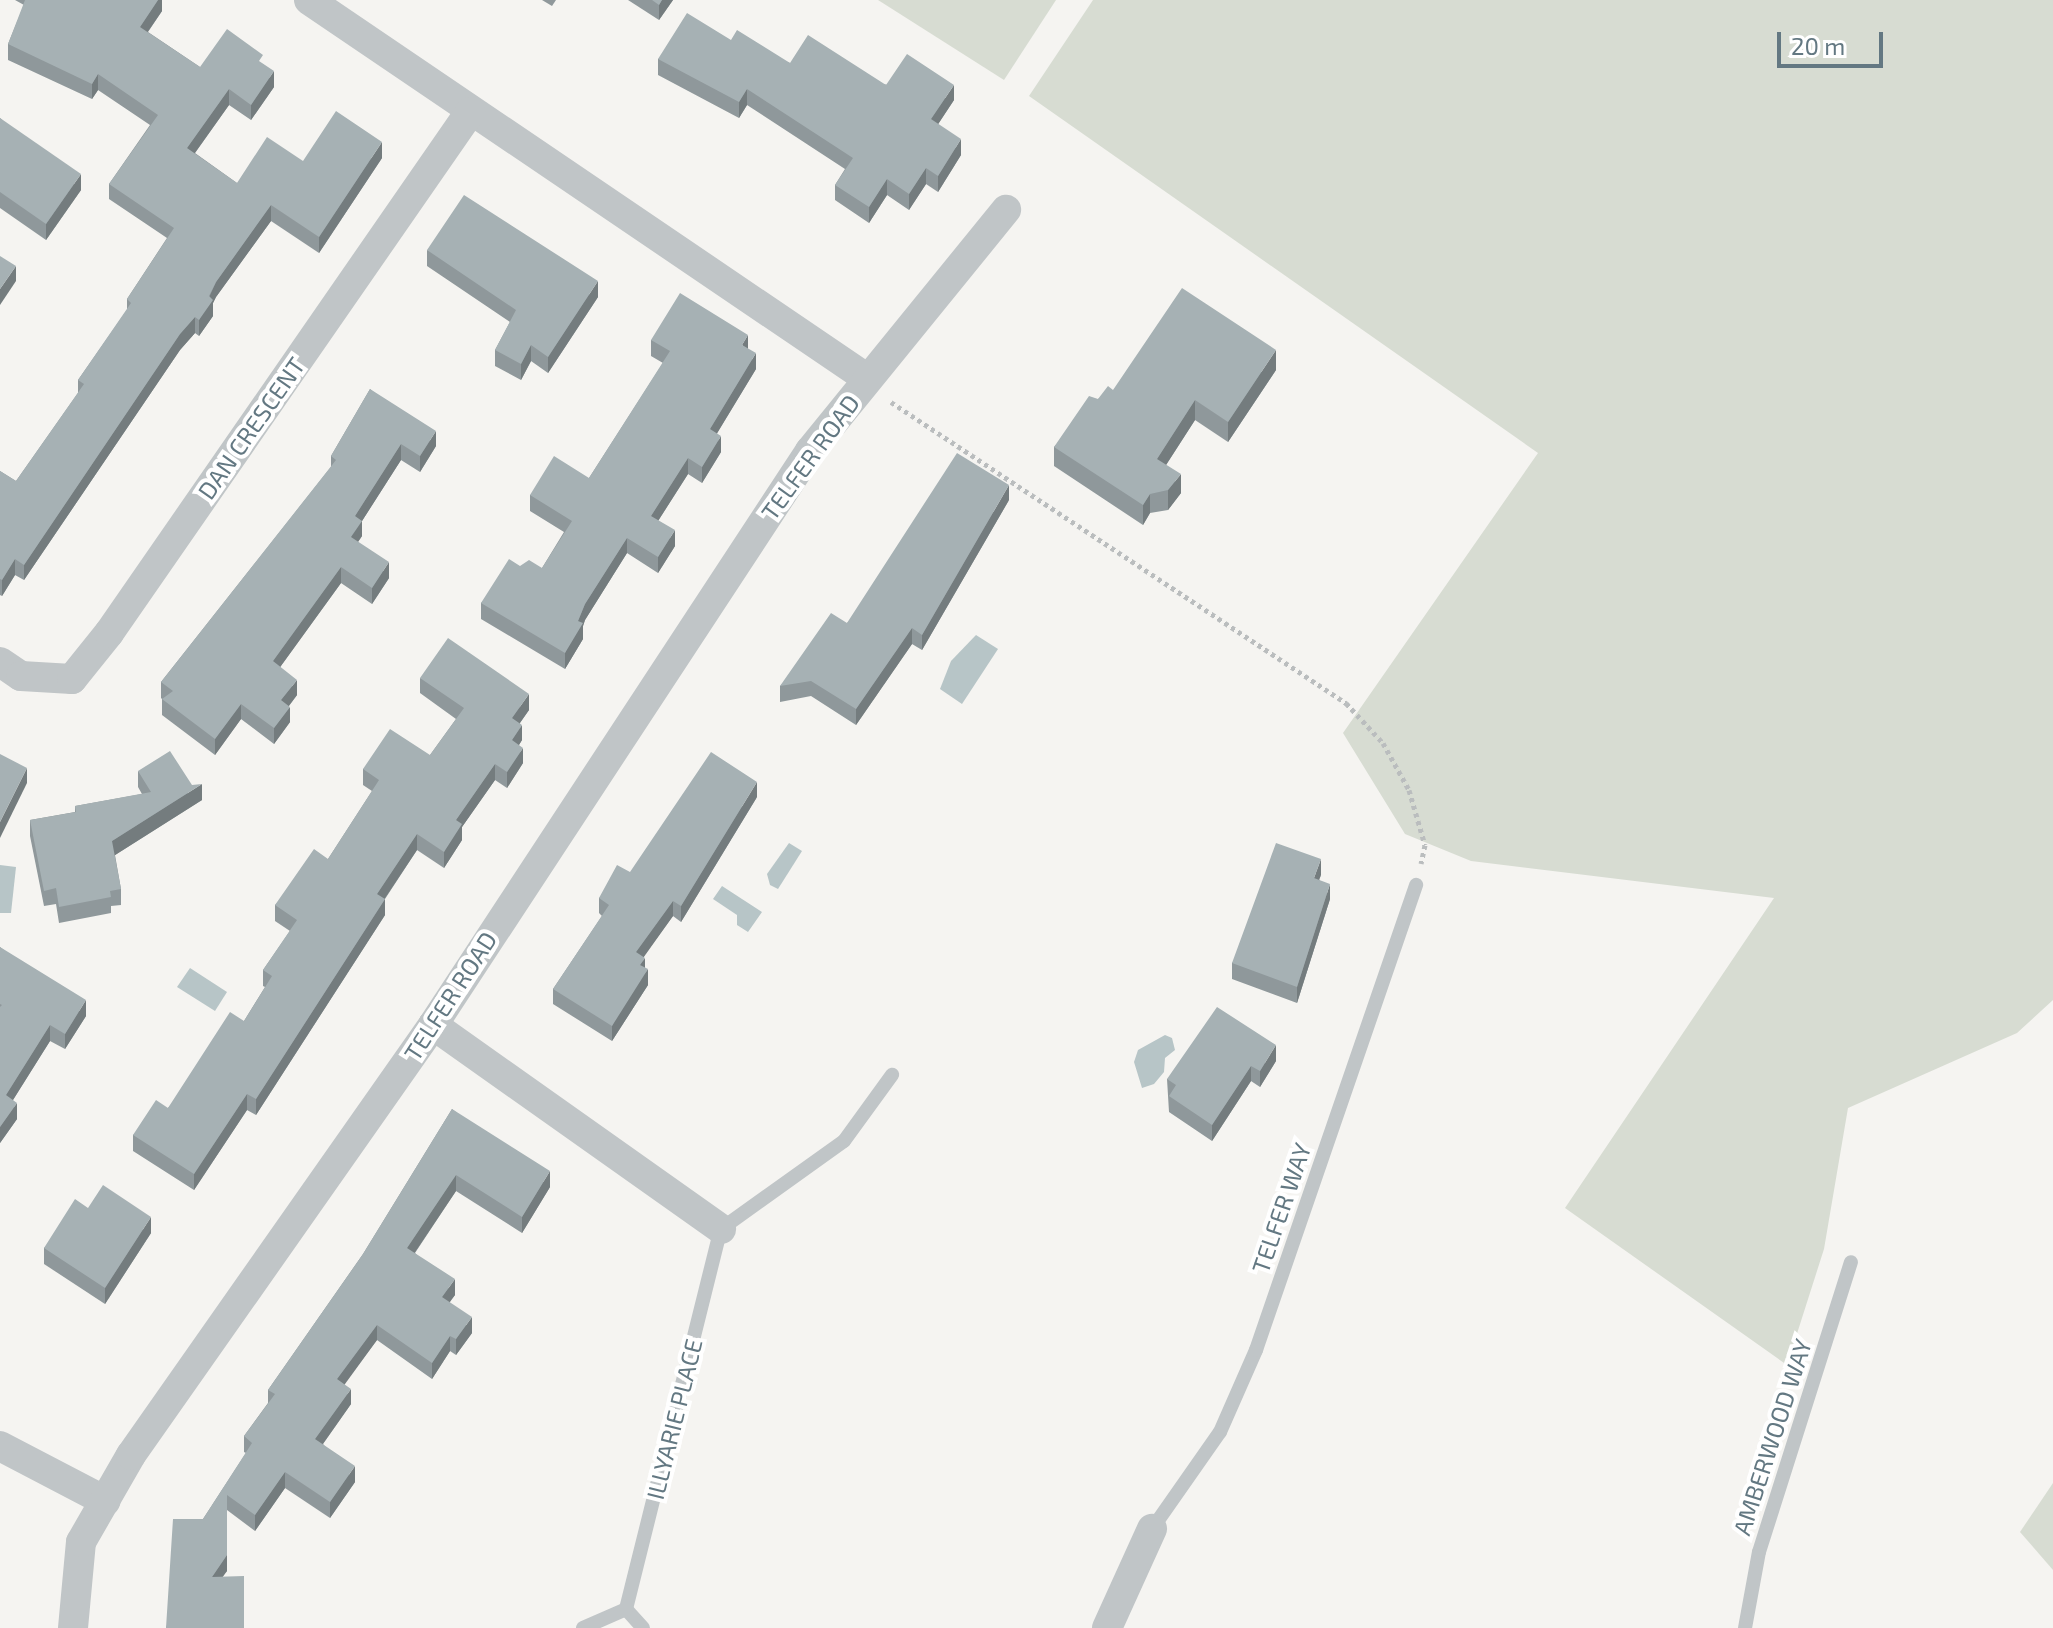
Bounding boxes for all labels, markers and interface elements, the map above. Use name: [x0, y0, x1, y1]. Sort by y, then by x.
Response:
scale bar: [1781, 16, 1887, 66]
text: 20 m: [1791, 31, 1845, 60]
street label: DAN CRESCENT: [191, 352, 311, 504]
street label: TELFER ROAD: [755, 389, 865, 525]
street label: TELFER ROAD: [398, 926, 502, 1066]
street label: TELFER WAY: [1245, 1139, 1317, 1277]
street label: AMBERWOOD WAY: [1727, 1335, 1817, 1539]
street label: ILLYARIE PLACE: [640, 1336, 708, 1502]

